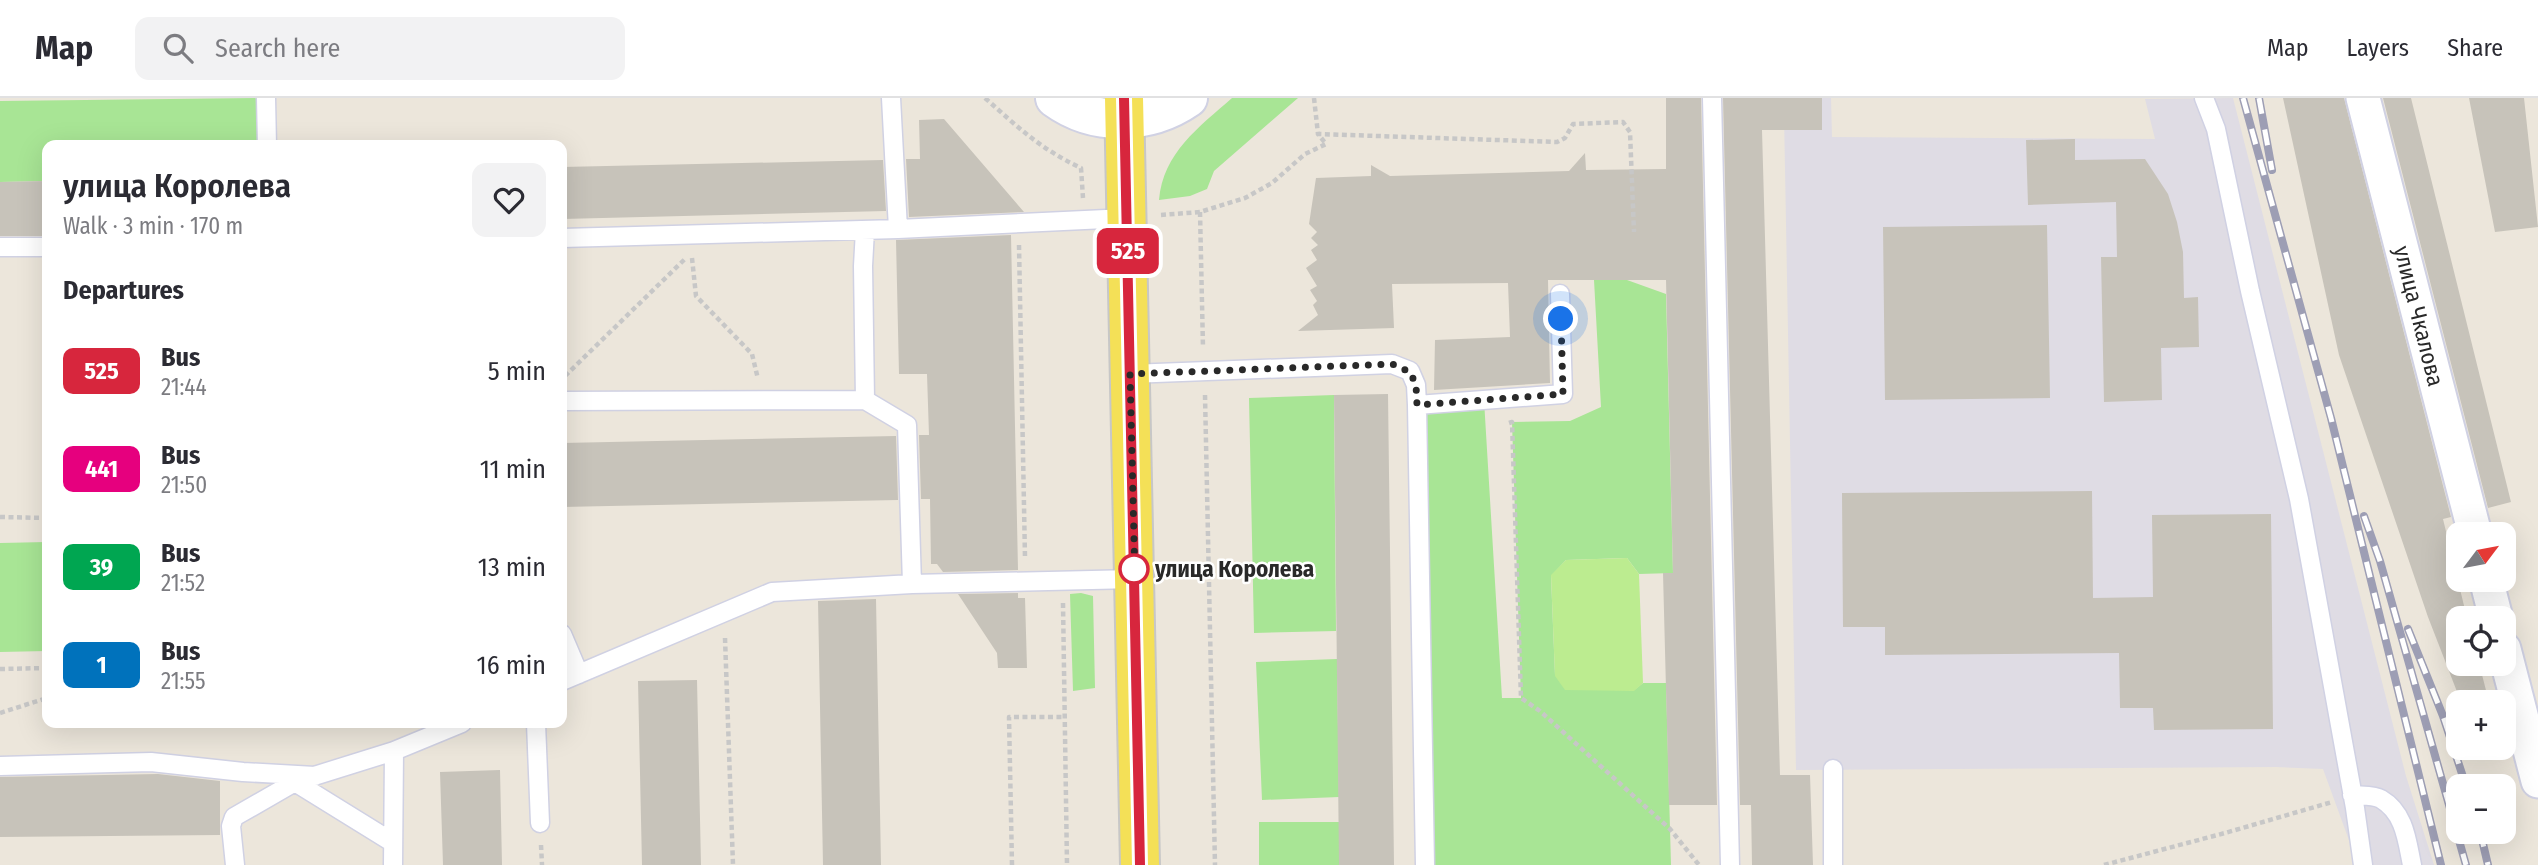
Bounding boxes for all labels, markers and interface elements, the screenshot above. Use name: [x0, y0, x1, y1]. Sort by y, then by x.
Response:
search box: [135, 17, 625, 80]
text: Map: [35, 28, 93, 68]
icon: search: [159, 29, 197, 67]
text: Search here: [215, 33, 340, 64]
text: Map: [2267, 34, 2309, 62]
text: Layers: [2347, 34, 2409, 62]
text: Share: [2447, 34, 2503, 62]
button: heart: [472, 163, 546, 237]
text: улица Королева: [63, 166, 291, 206]
text: Walk · 3 min · 170 m: [63, 212, 243, 240]
line badge: 525: [1088, 228, 1168, 274]
text: 525: [1111, 237, 1145, 265]
street label: улица Чкалова: [2388, 243, 2450, 389]
text: Departures: [63, 275, 184, 306]
your location: [1543, 301, 1578, 336]
text: Bus: [161, 342, 200, 373]
text: 5 min: [488, 356, 546, 387]
text: 525: [84, 357, 119, 385]
text: 21:44: [161, 373, 207, 401]
text: Bus: [161, 440, 200, 471]
text: 11 min: [480, 454, 546, 485]
text: 441: [85, 455, 118, 483]
text: 21:50: [161, 471, 207, 499]
north arrow: [2446, 522, 2516, 592]
map controls: [2446, 522, 2516, 844]
text: Bus: [161, 538, 200, 569]
text: 13 min: [478, 552, 546, 583]
text: 39: [90, 553, 113, 581]
marker: улица Королева: [1119, 554, 1149, 584]
place label: улица Королева: [1154, 555, 1314, 583]
text: 21:52: [161, 569, 205, 597]
button: locate: [2446, 606, 2516, 676]
text: Bus: [161, 636, 200, 667]
text: 16 min: [477, 650, 546, 681]
text: 1: [96, 651, 107, 679]
text: 21:55: [161, 667, 206, 695]
button: +: [2446, 690, 2516, 760]
button: −: [2446, 774, 2516, 844]

